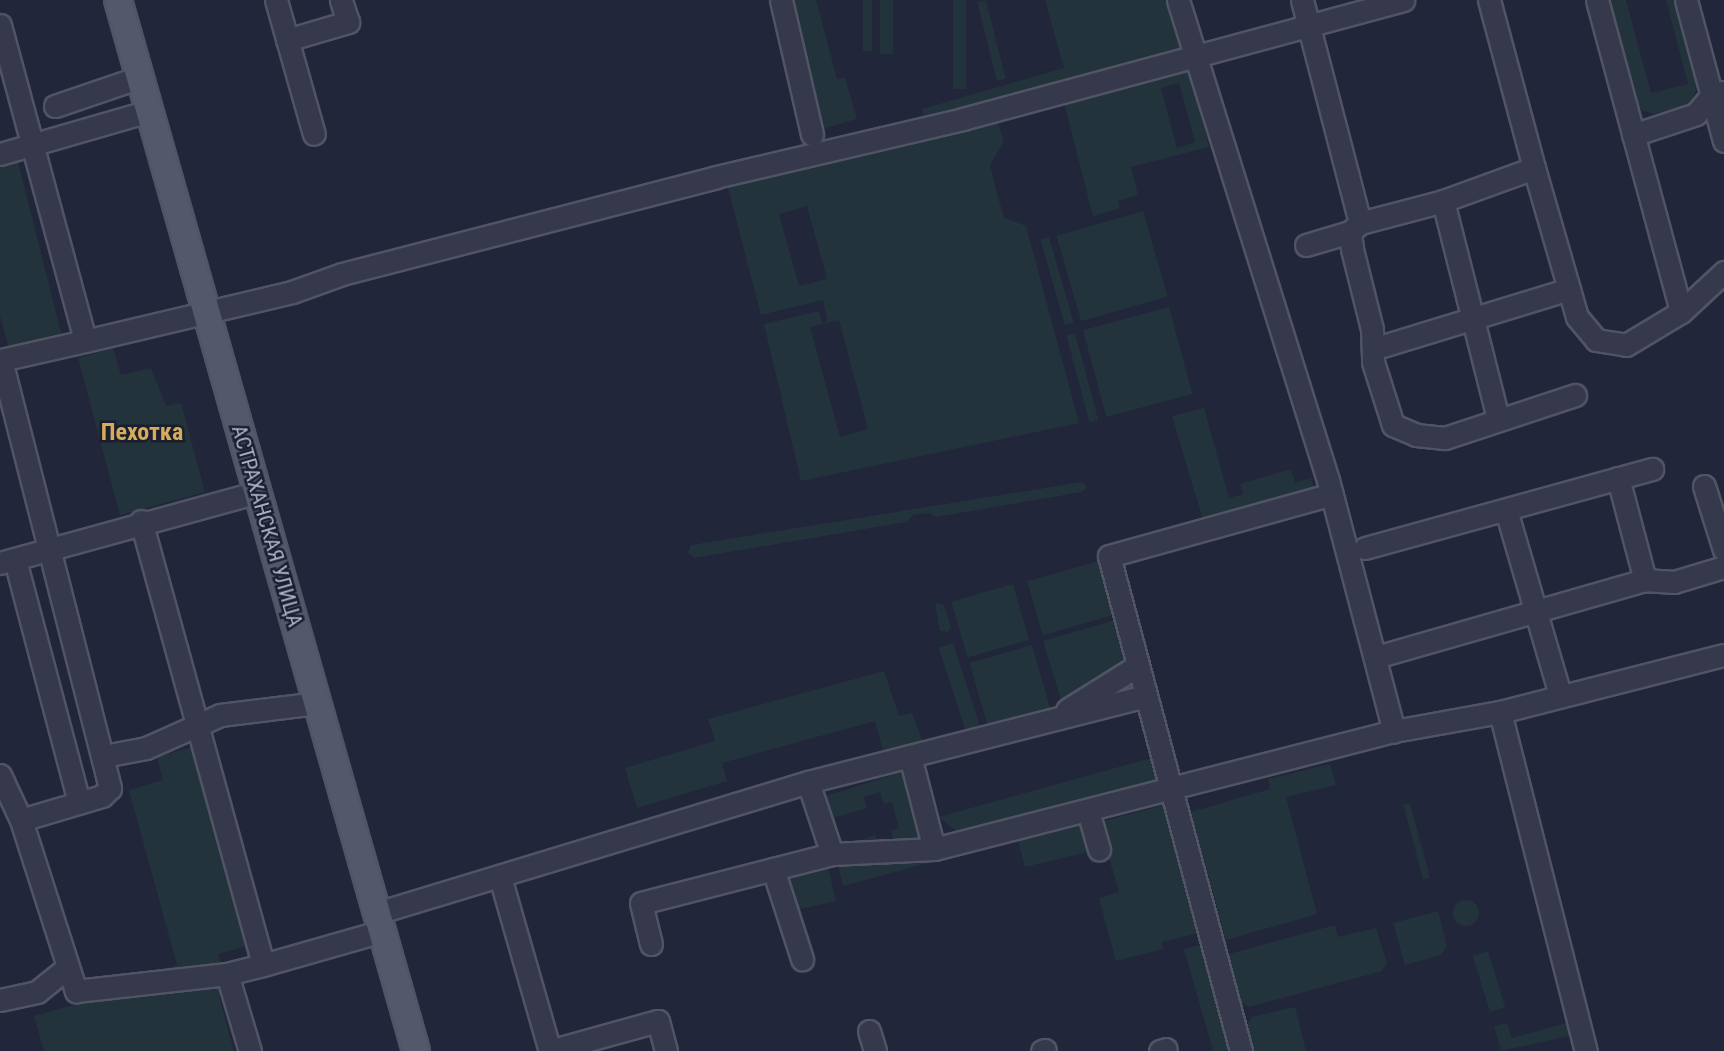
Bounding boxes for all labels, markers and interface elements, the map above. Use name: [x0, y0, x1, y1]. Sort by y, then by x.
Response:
district label: Пехотка: [101, 419, 183, 447]
street label: АСТРАХАНСКАЯ УЛИЦА: [226, 422, 308, 630]

